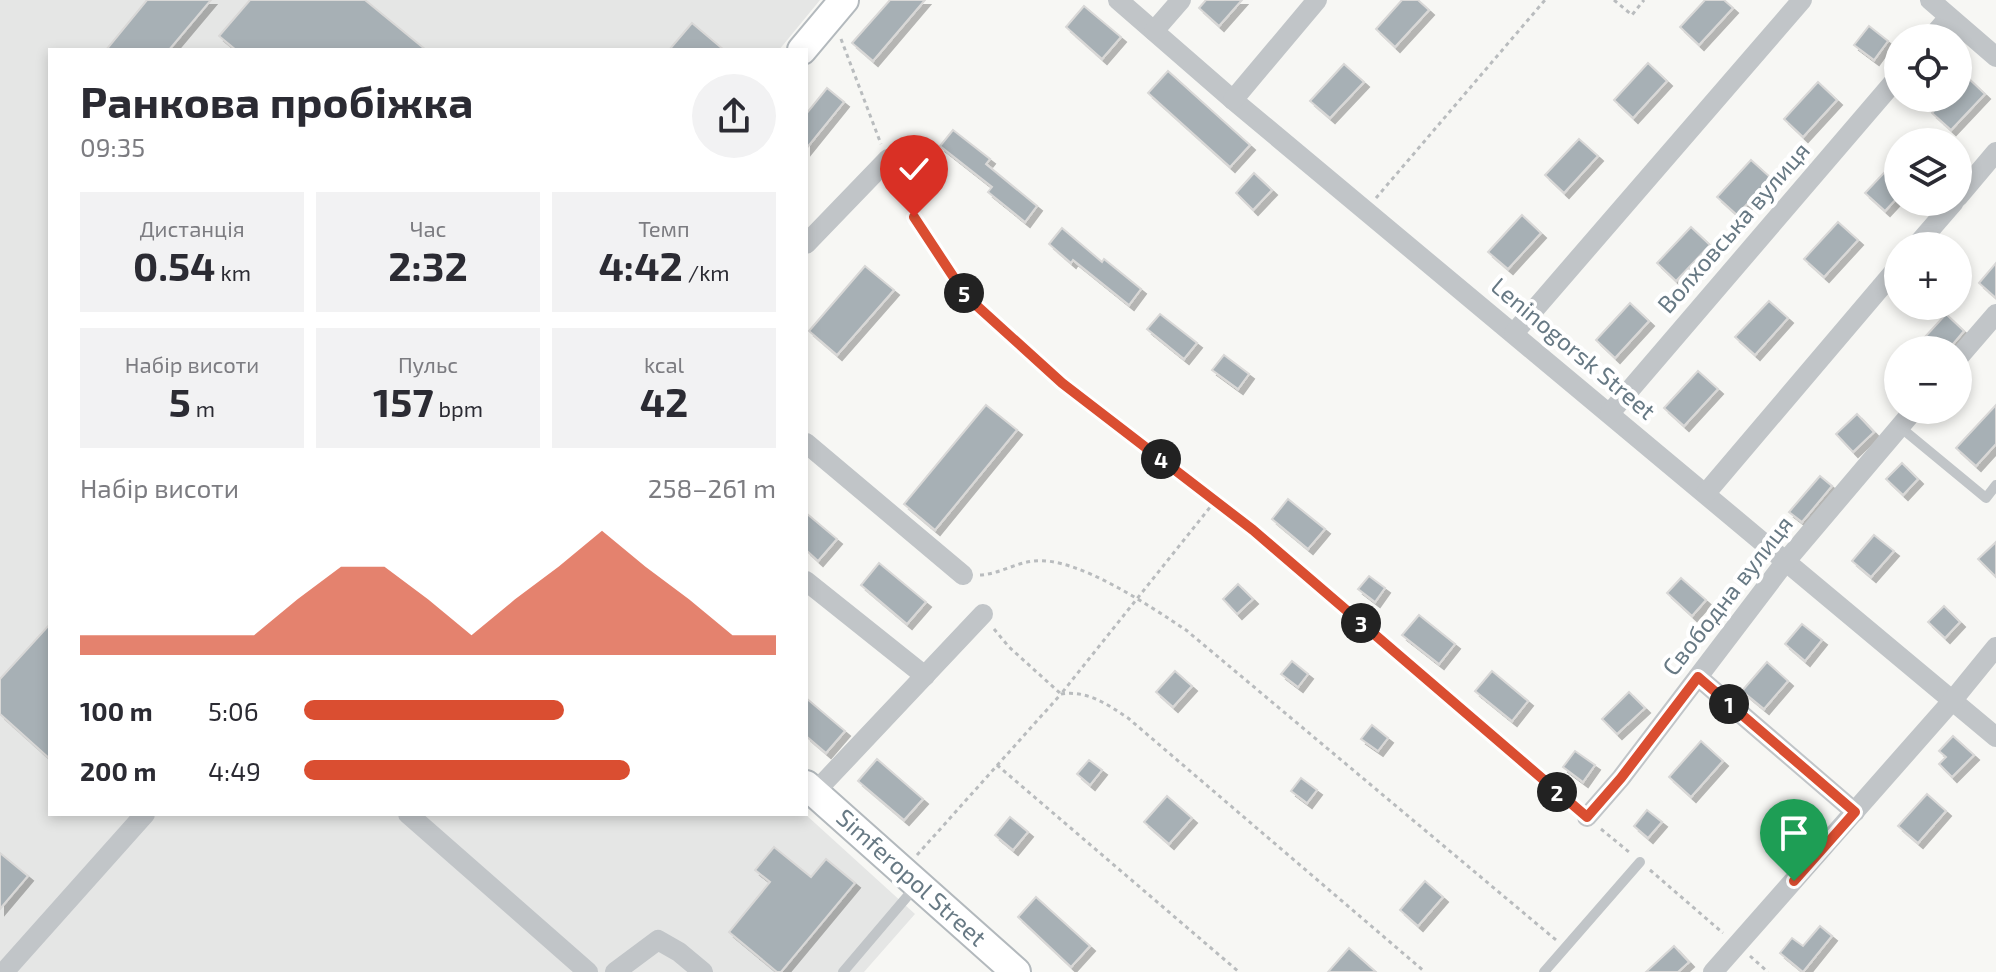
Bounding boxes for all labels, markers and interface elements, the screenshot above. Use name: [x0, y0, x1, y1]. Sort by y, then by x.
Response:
map controls: [1884, 24, 1972, 424]
button: locate: [1884, 24, 1972, 112]
text: Ранкова пробіжка: [80, 74, 473, 127]
button: share: [692, 74, 776, 158]
button: layers: [1884, 128, 1972, 216]
text: 09:35: [80, 131, 145, 162]
pin: [880, 135, 948, 217]
street label: Волховська вулиця: [1651, 136, 1816, 319]
icon: check: [892, 147, 936, 191]
text: Дистанція: [139, 215, 245, 241]
text: Час: [410, 215, 446, 241]
text: Темп: [638, 215, 690, 241]
button: +: [1884, 232, 1972, 320]
text: 0.54: [133, 241, 216, 289]
text: 2:32: [388, 241, 468, 289]
text: 4:42: [598, 241, 683, 289]
text: km: [216, 259, 251, 285]
text: /km: [683, 259, 730, 285]
street label: Leninogorsk Street: [1486, 271, 1662, 425]
pin: 5: [944, 273, 984, 313]
text: 5: [958, 280, 970, 306]
button: −: [1884, 336, 1972, 424]
text: Набір висоти: [125, 351, 259, 377]
text: Пульс: [398, 351, 458, 377]
text: kcal: [644, 351, 684, 377]
text: 5: [169, 377, 191, 425]
text: 157: [373, 377, 434, 425]
text: 42: [640, 377, 688, 425]
text: m: [191, 395, 215, 421]
text: bpm: [434, 395, 483, 421]
pin: 4: [1141, 439, 1181, 479]
text: 4: [1154, 446, 1168, 472]
text: Набір висоти: [80, 472, 239, 503]
text: 258–261 m: [648, 472, 776, 503]
street label: Свободна вулиця: [1656, 510, 1799, 681]
pin: 3: [1341, 603, 1381, 643]
text: 3: [1355, 610, 1367, 636]
pin: 1: [1709, 684, 1749, 724]
text: 1: [1724, 691, 1734, 717]
text: 100 m: [80, 695, 153, 726]
text: 5:06: [208, 695, 259, 726]
text: 200 m: [80, 755, 156, 786]
text: 4:49: [208, 755, 261, 786]
pin: 2: [1537, 772, 1577, 812]
text: 2: [1551, 779, 1563, 805]
pin: [1760, 799, 1828, 881]
street label: Simferopol Street: [831, 802, 993, 952]
icon: arrive: [1772, 811, 1816, 855]

